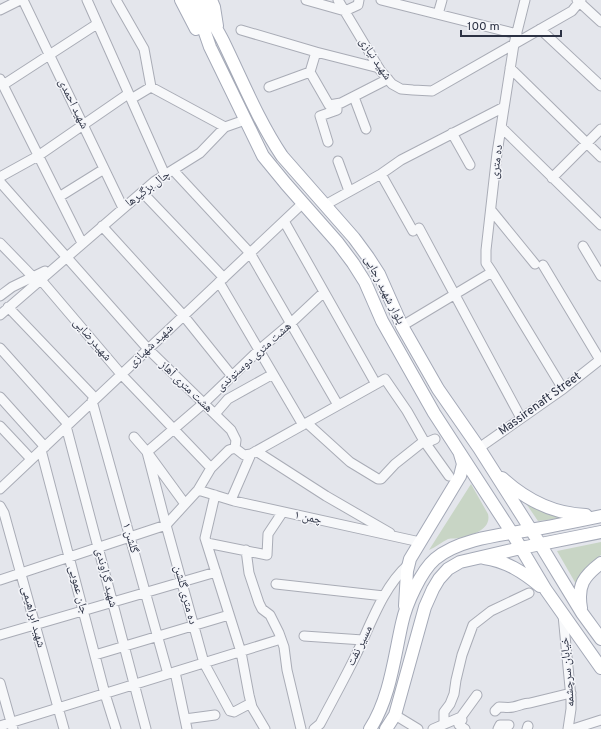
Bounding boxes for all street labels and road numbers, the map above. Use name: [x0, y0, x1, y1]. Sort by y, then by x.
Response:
street label: شهید نیازی: [355, 35, 395, 83]
street label: شهید احمدی: [54, 76, 92, 132]
street label: ده متری: [487, 144, 507, 180]
street label: چال بزگیرها: [122, 167, 174, 211]
street label: بلوار شهید رجایی: [360, 253, 408, 327]
street label: شهیدرضایی: [69, 315, 115, 365]
street label: هشت متری دوستوندی: [213, 319, 295, 395]
street label: شهید شهبازی: [125, 321, 177, 371]
street label: هشت متری آهاز: [155, 357, 216, 416]
street label: Massirenaft Street: [495, 369, 585, 439]
street label: چمن ۱: [293, 507, 324, 529]
street label: گلشن ۱: [118, 521, 142, 555]
street label: شهید گراوندی: [91, 547, 121, 609]
street label: جان عمویی: [64, 564, 92, 616]
street label: ده متری گلشن: [169, 564, 201, 626]
street label: شهید ابراهیمی: [17, 585, 49, 649]
street label: مسیر نفت: [343, 623, 377, 669]
street label: خیابان سرچشمه: [557, 636, 579, 708]

